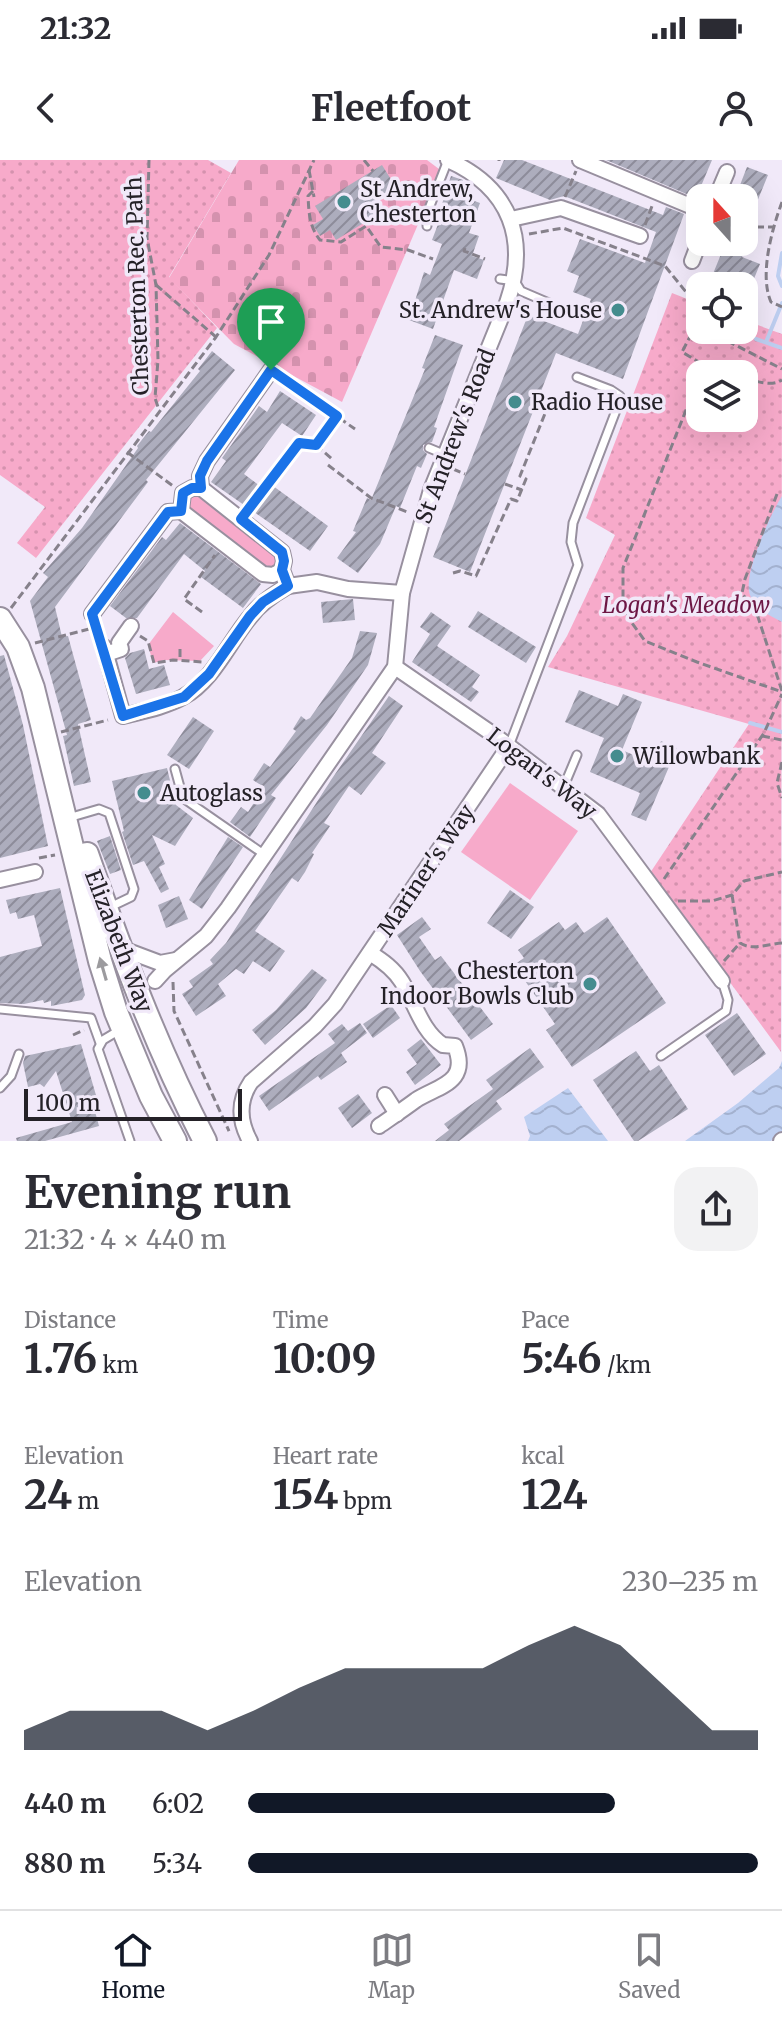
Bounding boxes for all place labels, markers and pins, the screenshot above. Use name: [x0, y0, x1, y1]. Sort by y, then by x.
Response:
place label: St Andrew, Chesterton: [360, 175, 477, 228]
marker: St Andrew, Chesterton: [335, 193, 353, 211]
pin: [237, 288, 305, 370]
place label: St. Andrew's House: [399, 296, 602, 324]
marker: St. Andrew's House: [609, 301, 627, 319]
place label: Radio House: [531, 388, 663, 416]
marker: Radio House: [506, 393, 524, 411]
place label: Willowbank: [632, 742, 761, 770]
marker: Willowbank: [608, 747, 626, 765]
place label: Autoglass: [159, 779, 263, 807]
marker: Autoglass: [135, 784, 153, 802]
place label: Chesterton Indoor Bowls Club: [380, 957, 574, 1010]
marker: Chesterton Indoor Bowls Club: [581, 975, 599, 993]

